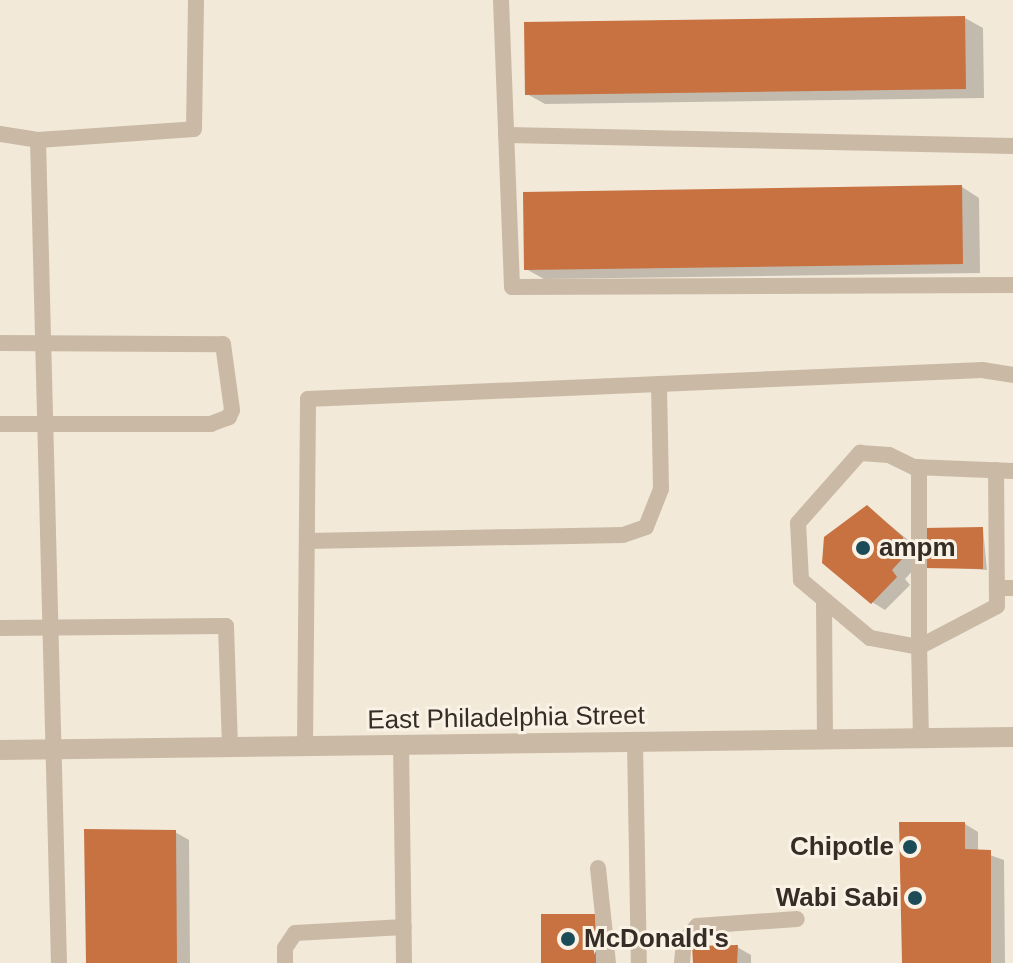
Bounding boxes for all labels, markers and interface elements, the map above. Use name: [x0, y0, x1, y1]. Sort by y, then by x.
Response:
place label: ampm: [879, 532, 956, 564]
marker: ampm: [854, 539, 872, 557]
street label: East Philadelphia Street: [367, 700, 645, 736]
place label: Chipotle: [790, 831, 894, 863]
marker: Chipotle: [901, 838, 919, 856]
place label: Wabi Sabi: [776, 882, 899, 914]
marker: Wabi Sabi: [906, 889, 924, 907]
place label: McDonald's: [584, 923, 729, 955]
marker: McDonald's: [559, 930, 577, 948]

